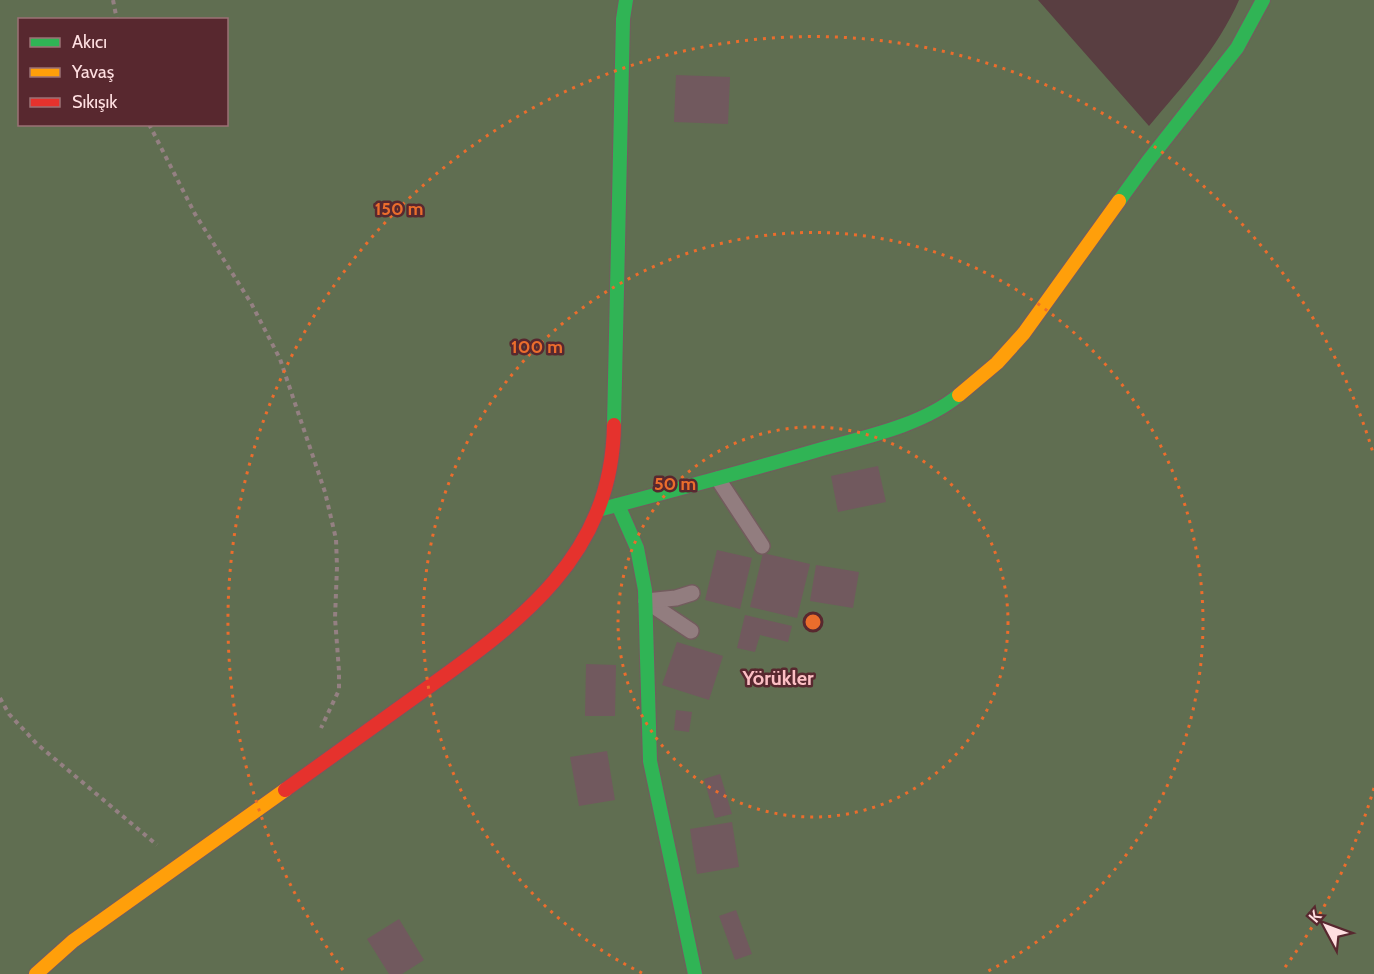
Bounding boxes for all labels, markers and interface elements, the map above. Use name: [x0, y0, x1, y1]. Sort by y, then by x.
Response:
legend: [18, 18, 228, 126]
text: Akıcı: [72, 31, 107, 53]
text: Yavaş: [71, 61, 114, 83]
text: Sıkışık: [72, 91, 118, 113]
text: 150 m: [375, 198, 423, 220]
text: 100 m: [511, 336, 563, 358]
text: 50 m: [654, 473, 696, 495]
centre of rings: [803, 612, 823, 632]
district label: Yörükler: [741, 666, 814, 690]
north arrow: [1296, 896, 1356, 956]
text: K: [1305, 906, 1326, 927]

